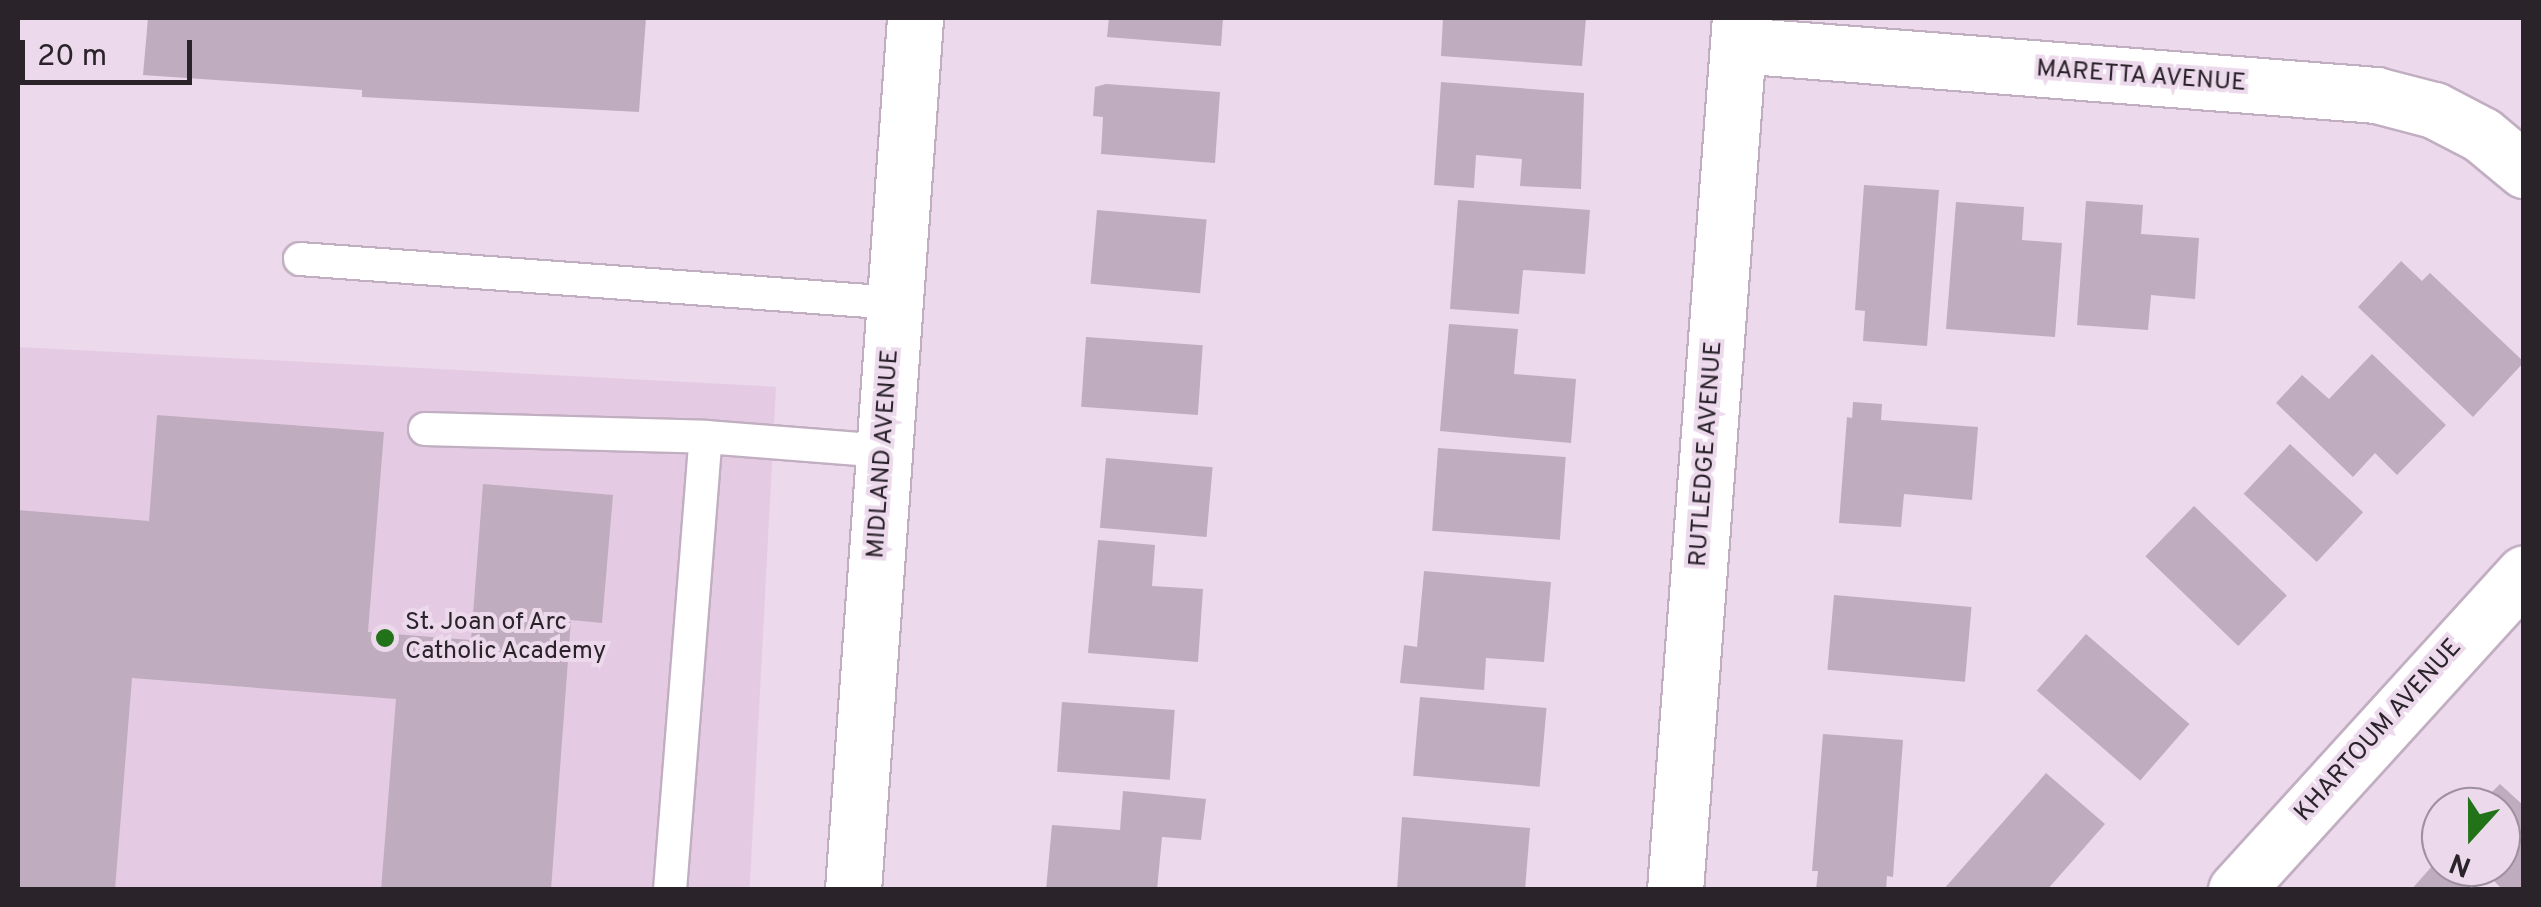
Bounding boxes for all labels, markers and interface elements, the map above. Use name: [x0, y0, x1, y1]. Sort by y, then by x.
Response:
scale bar: [25, 20, 198, 82]
text: 20 m: [37, 39, 107, 76]
street label: MARETTA AVENUE: [2034, 55, 2248, 99]
street label: RUTLEDGE AVENUE: [1684, 340, 1730, 568]
street label: MIDLAND AVENUE: [862, 348, 906, 560]
place label: St. Joan of Arc Catholic Academy: [405, 609, 607, 668]
marker: St. Joan of Arc Catholic Academy: [374, 627, 396, 649]
street label: KHARTOUM AVENUE: [2289, 633, 2469, 829]
north arrow: [2421, 787, 2521, 887]
text: N: [2445, 843, 2477, 884]

